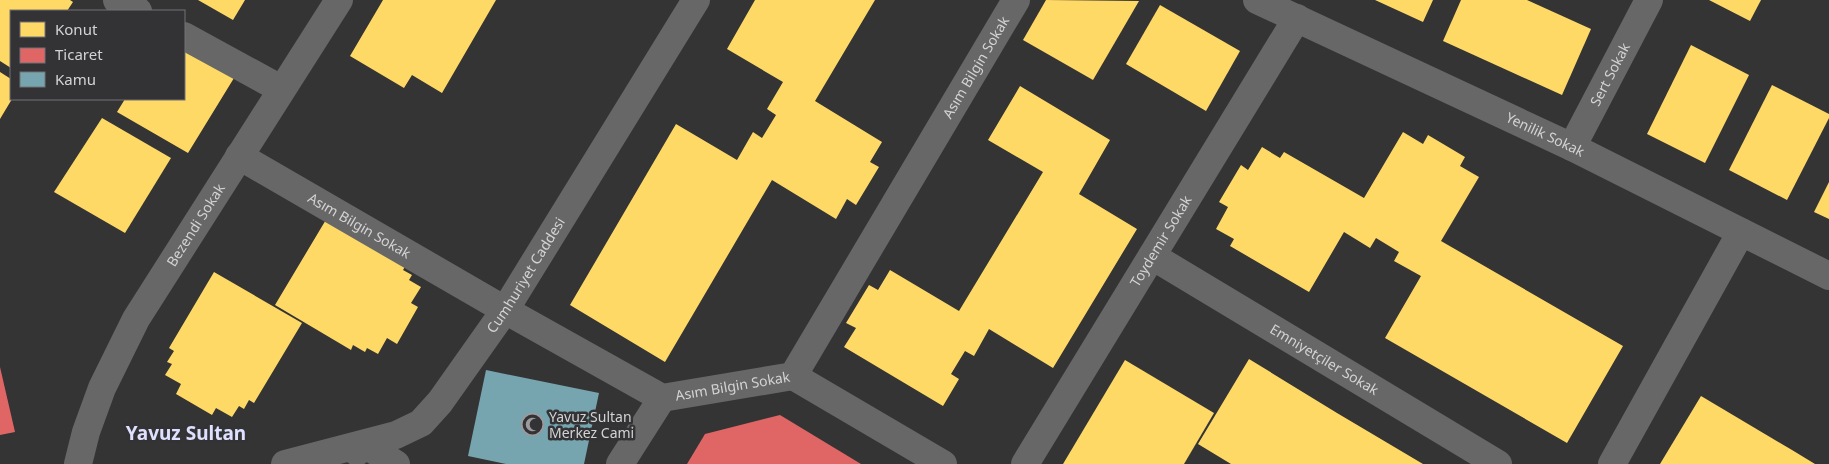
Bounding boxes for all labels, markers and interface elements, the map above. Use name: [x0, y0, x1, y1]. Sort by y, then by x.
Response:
legend: [10, 10, 185, 100]
street label: Asım Bilgin Sokak: [938, 12, 1014, 122]
text: Konut: [55, 19, 98, 39]
street label: Sert Sokak: [1585, 39, 1634, 109]
text: Ticaret: [55, 44, 103, 64]
text: Kamu: [55, 69, 96, 89]
street label: Yenilik Sokak: [1503, 107, 1588, 161]
street label: Bezendi Sokak: [162, 179, 229, 270]
street label: Asım Bilgin Sokak: [305, 188, 415, 263]
street label: Toydemir Sokak: [1125, 191, 1196, 290]
street label: Cumhuriyet Caddesi: [482, 213, 569, 336]
street label: Emniyetçiler Sokak: [1267, 319, 1383, 399]
street label: Asım Bilgin Sokak: [674, 367, 792, 405]
place label: Yavuz Sultan Merkez Cami: [549, 407, 634, 442]
mosque icon: Yavuz Sultan Merkez Cami: [521, 413, 545, 437]
district label: Yavuz Sultan: [126, 420, 246, 446]

